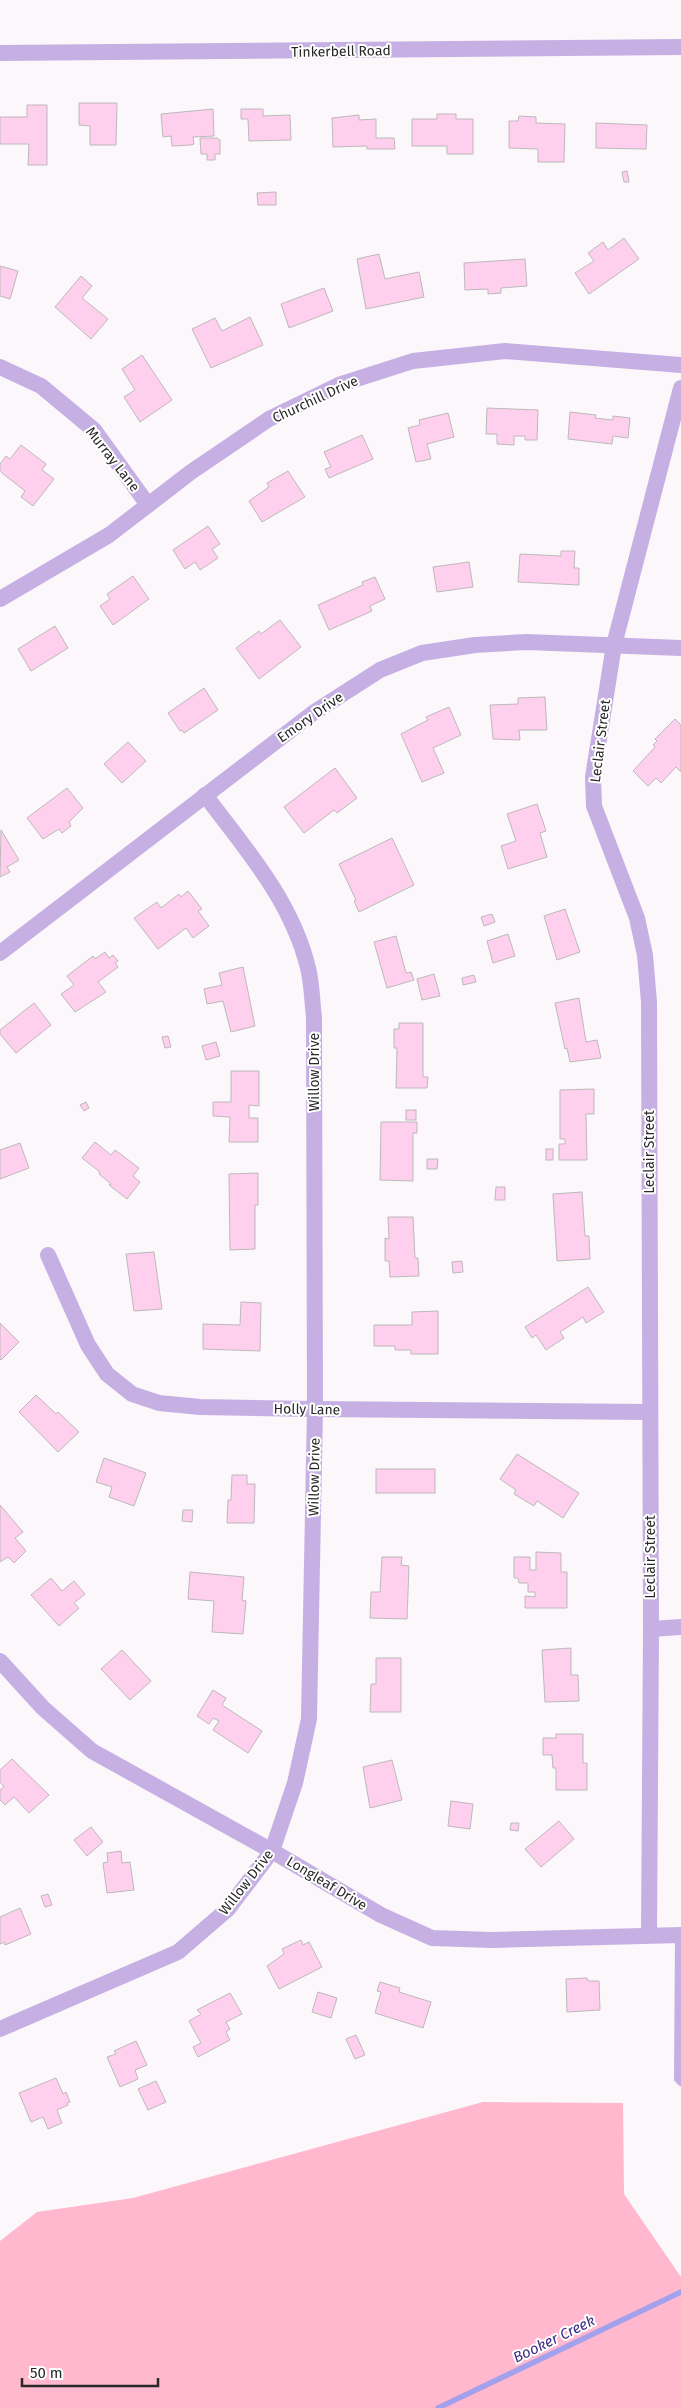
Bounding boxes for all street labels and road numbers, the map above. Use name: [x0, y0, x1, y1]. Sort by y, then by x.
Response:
street label: Tinkerbell Road: [291, 42, 391, 61]
street label: Churchill Drive: [270, 372, 361, 427]
street label: Murray Lane: [82, 423, 143, 495]
street label: Emory Drive: [274, 689, 346, 746]
street label: Leclair Street: [587, 698, 614, 784]
street label: Willow Drive: [306, 1033, 323, 1111]
street label: Leclair Street: [641, 1109, 658, 1194]
street label: Holly Lane: [274, 1400, 340, 1419]
street label: Willow Drive: [305, 1438, 324, 1516]
street label: Leclair Street: [642, 1514, 659, 1599]
street label: Willow Drive: [216, 1846, 277, 1918]
street label: Longleaf Drive: [284, 1853, 370, 1914]

